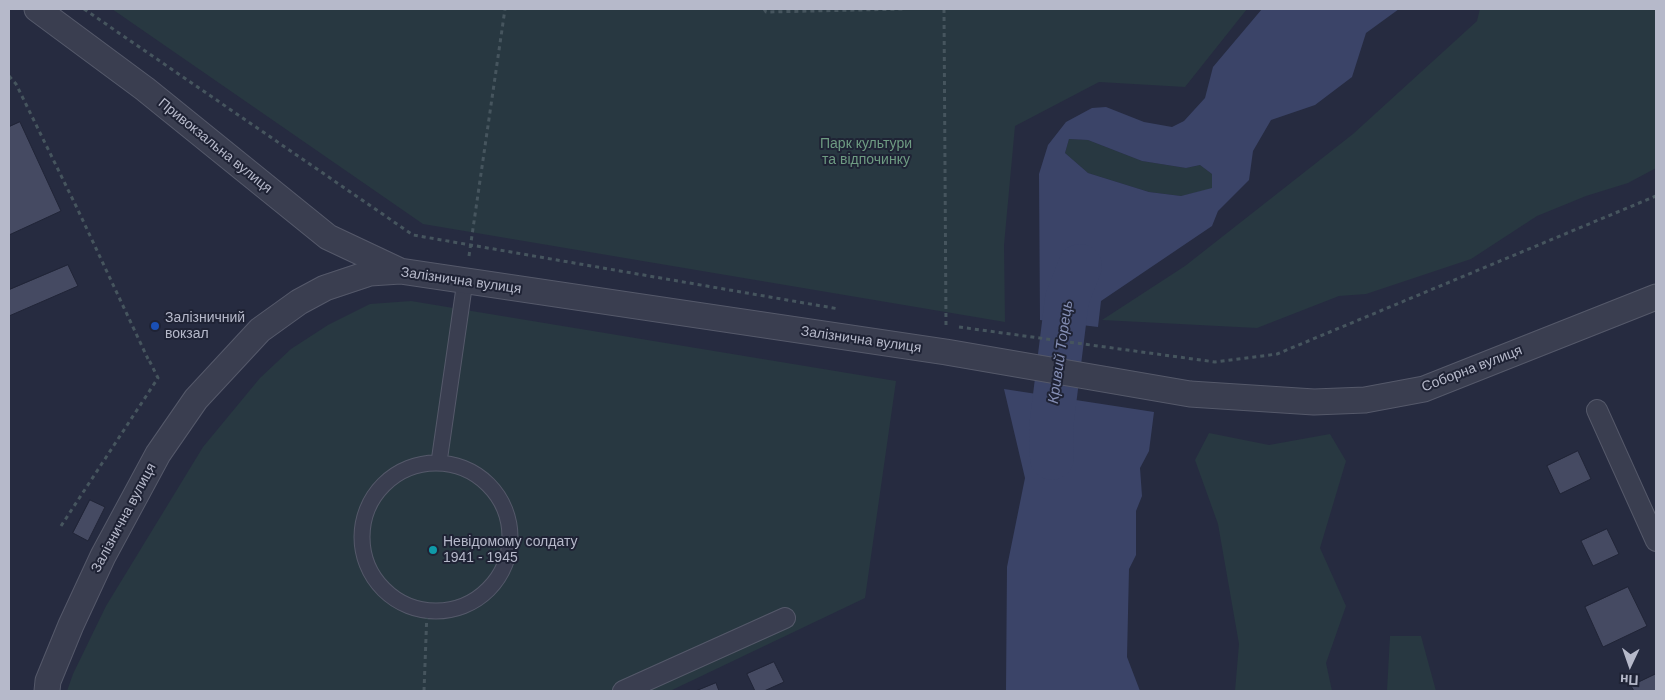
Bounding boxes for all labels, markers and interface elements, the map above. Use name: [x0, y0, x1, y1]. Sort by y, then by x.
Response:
street label: Привокзальна вулиця: [155, 95, 275, 197]
park label: Парк культури та відпочинку: [820, 136, 912, 168]
street label: Залізнична вулиця: [400, 264, 522, 298]
water label: Кривий Торець: [1045, 299, 1077, 405]
place label: Залізничний вокзал: [165, 310, 245, 342]
marker: Залізничний вокзал: [149, 320, 161, 332]
street label: Залізнична вулиця: [800, 323, 922, 357]
street label: Соборна вулиця: [1419, 342, 1525, 396]
street label: Залізнична вулиця: [88, 460, 160, 576]
place label: Невідомому солдату 1941 - 1945: [443, 534, 578, 566]
marker: Невідомому солдату 1941 - 1945: [427, 544, 439, 556]
north arrow: [1605, 640, 1655, 690]
text: Пн: [1620, 672, 1639, 688]

